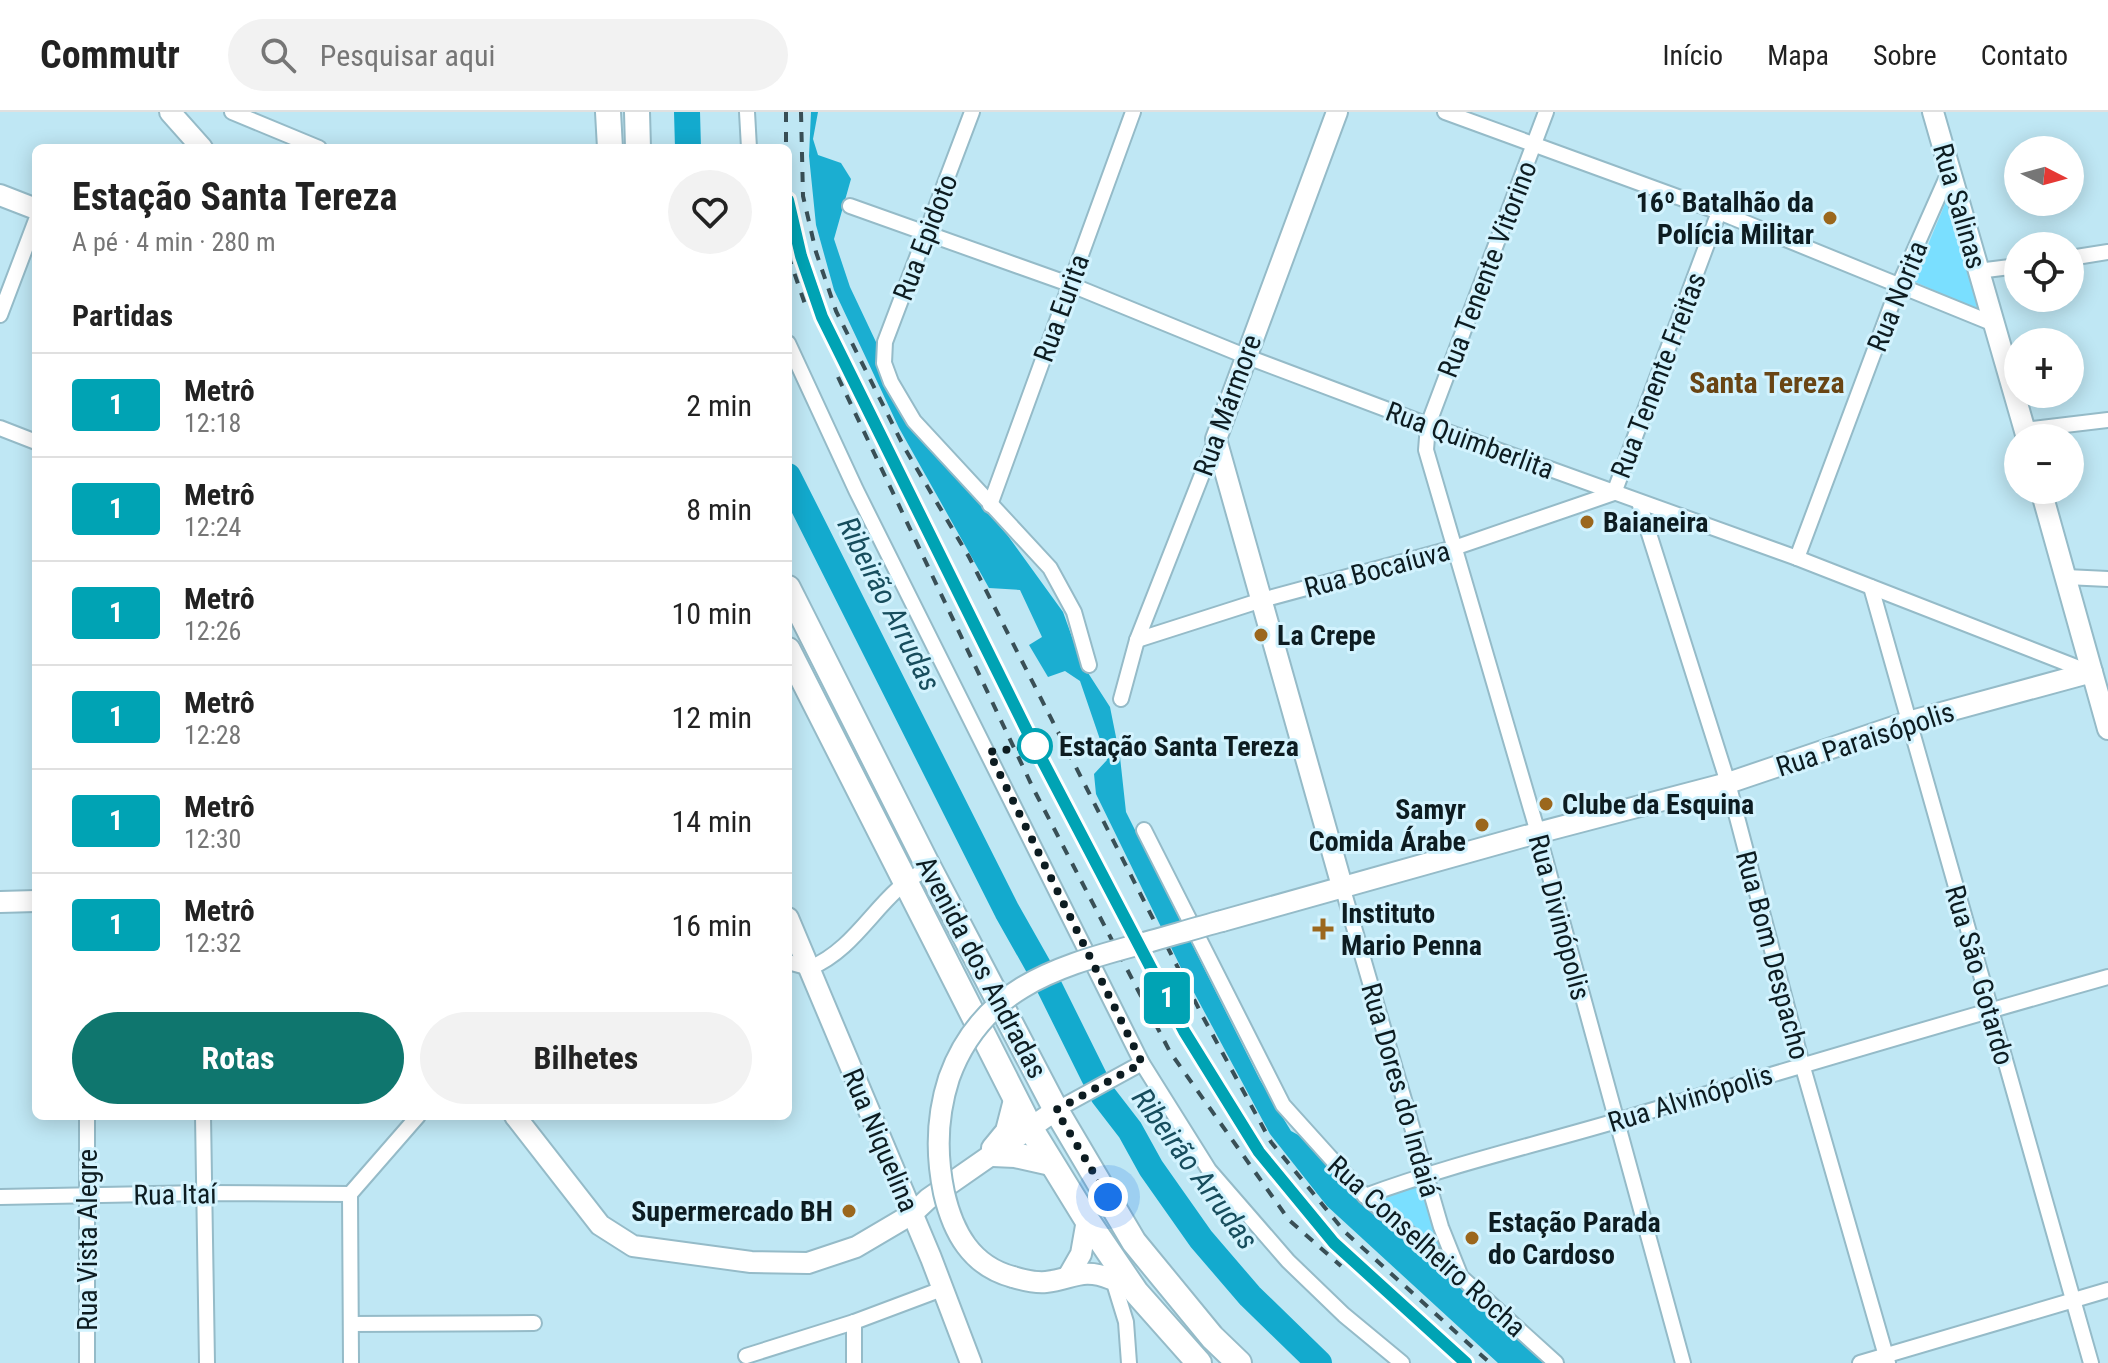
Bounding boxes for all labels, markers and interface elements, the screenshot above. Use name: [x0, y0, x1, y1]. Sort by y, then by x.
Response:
search box: [228, 19, 788, 91]
text: Commutr: [40, 33, 180, 77]
icon: search: [256, 33, 300, 77]
text: Pesquisar aqui: [320, 38, 495, 73]
text: Início: [1663, 39, 1723, 72]
text: Mapa: [1767, 39, 1829, 72]
text: Sobre: [1873, 39, 1937, 72]
text: Contato: [1981, 39, 2068, 72]
north arrow: [2004, 136, 2084, 216]
map controls: [2004, 136, 2084, 504]
street label: Rua Salinas: [1926, 140, 1993, 273]
street label: Rua Tenente Vitorino: [1431, 156, 1544, 382]
street label: Rua Epidoto: [886, 169, 965, 305]
button: heart: [668, 170, 752, 254]
text: Estação Santa Tereza: [72, 175, 397, 219]
place label: 16º Batalhão da Polícia Militar: [1636, 186, 1814, 251]
marker: 16º Batalhão da Polícia Militar: [1821, 209, 1839, 227]
text: A pé · 4 min · 280 m: [72, 227, 276, 257]
button: locate: [2004, 232, 2084, 312]
street label: Rua Norita: [1860, 236, 1935, 356]
street label: Rua Eurita: [1027, 250, 1096, 366]
street label: Rua Tenente Freitas: [1604, 268, 1713, 483]
text: Partidas: [72, 298, 173, 333]
button: +: [2004, 328, 2084, 408]
street label: Rua Mármore: [1187, 330, 1268, 480]
district label: Santa Tereza: [1689, 365, 1845, 400]
text: Metrô: [184, 373, 255, 408]
text: 1: [109, 388, 123, 421]
text: 2 min: [686, 388, 752, 423]
street label: Rua Quimberlita: [1381, 395, 1558, 486]
text: 12:18: [184, 408, 241, 438]
button: −: [2004, 424, 2084, 504]
text: Metrô: [184, 477, 255, 512]
text: 1: [109, 492, 123, 525]
text: 8 min: [686, 492, 752, 527]
place label: Baianeira: [1603, 506, 1708, 539]
water label: Ribeirão Arrudas: [831, 511, 948, 697]
text: 12:24: [184, 512, 241, 542]
marker: Baianeira: [1578, 513, 1596, 531]
street label: Rua Bocaíuva: [1301, 534, 1453, 605]
text: Metrô: [184, 581, 255, 616]
text: 1: [109, 596, 123, 629]
text: 10 min: [671, 596, 752, 631]
text: 12:26: [184, 616, 241, 646]
place label: La Crepe: [1277, 619, 1376, 652]
marker: La Crepe: [1252, 626, 1270, 644]
text: Metrô: [184, 685, 255, 720]
street label: Rua Paraisópolis: [1772, 695, 1958, 784]
text: 1: [109, 700, 123, 733]
text: 12 min: [671, 700, 752, 735]
text: 12:28: [184, 720, 241, 750]
marker: Estação Santa Tereza: [1018, 729, 1052, 763]
place label: Estação Santa Tereza: [1059, 730, 1299, 763]
place label: Clube da Esquina: [1562, 788, 1754, 821]
text: Metrô: [184, 789, 255, 824]
place label: Samyr Comida Árabe: [1309, 793, 1466, 858]
marker: Clube da Esquina: [1537, 795, 1555, 813]
text: 1: [109, 804, 123, 837]
text: 14 min: [671, 804, 752, 839]
marker: Samyr Comida Árabe: [1473, 816, 1491, 834]
text: 12:30: [184, 824, 241, 854]
street label: Rua Divinópolis: [1522, 831, 1597, 1004]
street label: Rua Bom Despacho: [1729, 847, 1816, 1063]
street label: Avenida dos Andradas: [909, 851, 1054, 1084]
street label: Rua São Gotardo: [1938, 882, 2021, 1069]
text: Metrô: [184, 893, 255, 928]
place label: Instituto Mario Penna: [1341, 897, 1482, 962]
text: 1: [109, 908, 123, 941]
text: 16 min: [671, 908, 752, 943]
marker: Instituto Mario Penna: [1312, 918, 1334, 940]
text: 12:32: [184, 928, 241, 958]
line badge: 1: [1141, 972, 1193, 1024]
street label: Rua Dores do Indaiá: [1354, 979, 1447, 1201]
text: 1: [1160, 981, 1174, 1014]
button: Rotas: [72, 1012, 404, 1104]
button: Bilhetes: [420, 1012, 752, 1104]
street label: Rua Alvinópolis: [1604, 1058, 1776, 1139]
street label: Rua Niquelina: [836, 1064, 926, 1217]
water label: Ribeirão Arrudas: [1125, 1081, 1266, 1256]
street label: Rua Vista Alegre: [71, 1149, 104, 1331]
street label: Rua Conselheiro Rocha: [1321, 1149, 1532, 1344]
street label: Rua Itaí: [133, 1177, 218, 1212]
your location: [1088, 1177, 1128, 1217]
place label: Supermercado BH: [631, 1195, 833, 1228]
marker: Supermercado BH: [840, 1202, 858, 1220]
place label: Estação Parada do Cardoso: [1488, 1206, 1661, 1271]
marker: Estação Parada do Cardoso: [1463, 1229, 1481, 1247]

